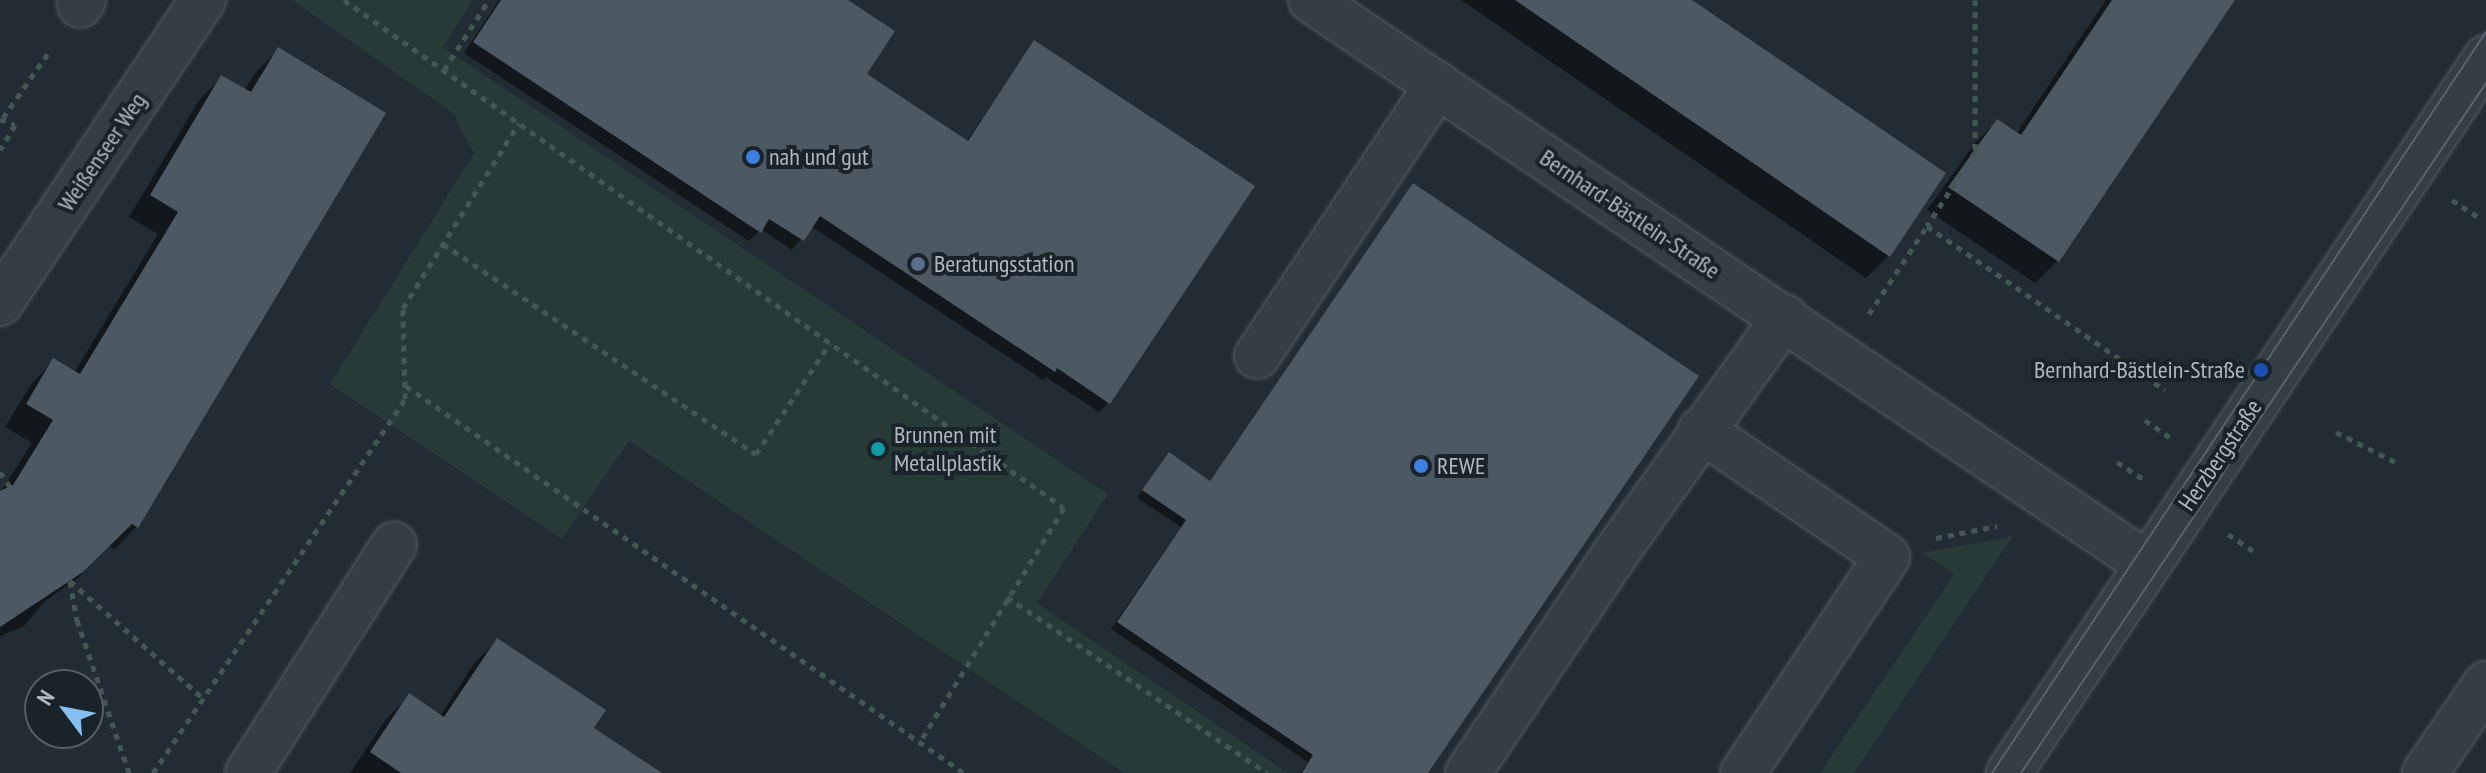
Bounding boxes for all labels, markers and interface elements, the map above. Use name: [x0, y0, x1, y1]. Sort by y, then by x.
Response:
street label: Weißenseer Weg: [52, 87, 152, 217]
place label: nah und gut: [769, 143, 869, 171]
street label: Bernhard-Bästlein-Straße: [1535, 143, 1725, 285]
marker: nah und gut: [744, 148, 762, 166]
place label: Beratungsstation: [934, 250, 1074, 278]
marker: Beratungsstation: [909, 255, 927, 273]
place label: Bernhard-Bästlein-Straße: [2034, 356, 2245, 384]
marker: Bernhard-Bästlein-Straße: [2252, 361, 2270, 379]
street label: Herzbergstraße: [2172, 394, 2268, 516]
place label: Brunnen mit Metallplastik: [894, 421, 1001, 477]
marker: Brunnen mit Metallplastik: [869, 440, 887, 458]
place label: REWE: [1437, 452, 1485, 480]
marker: REWE: [1412, 457, 1430, 475]
north arrow: [24, 669, 104, 749]
text: N: [30, 685, 60, 710]

